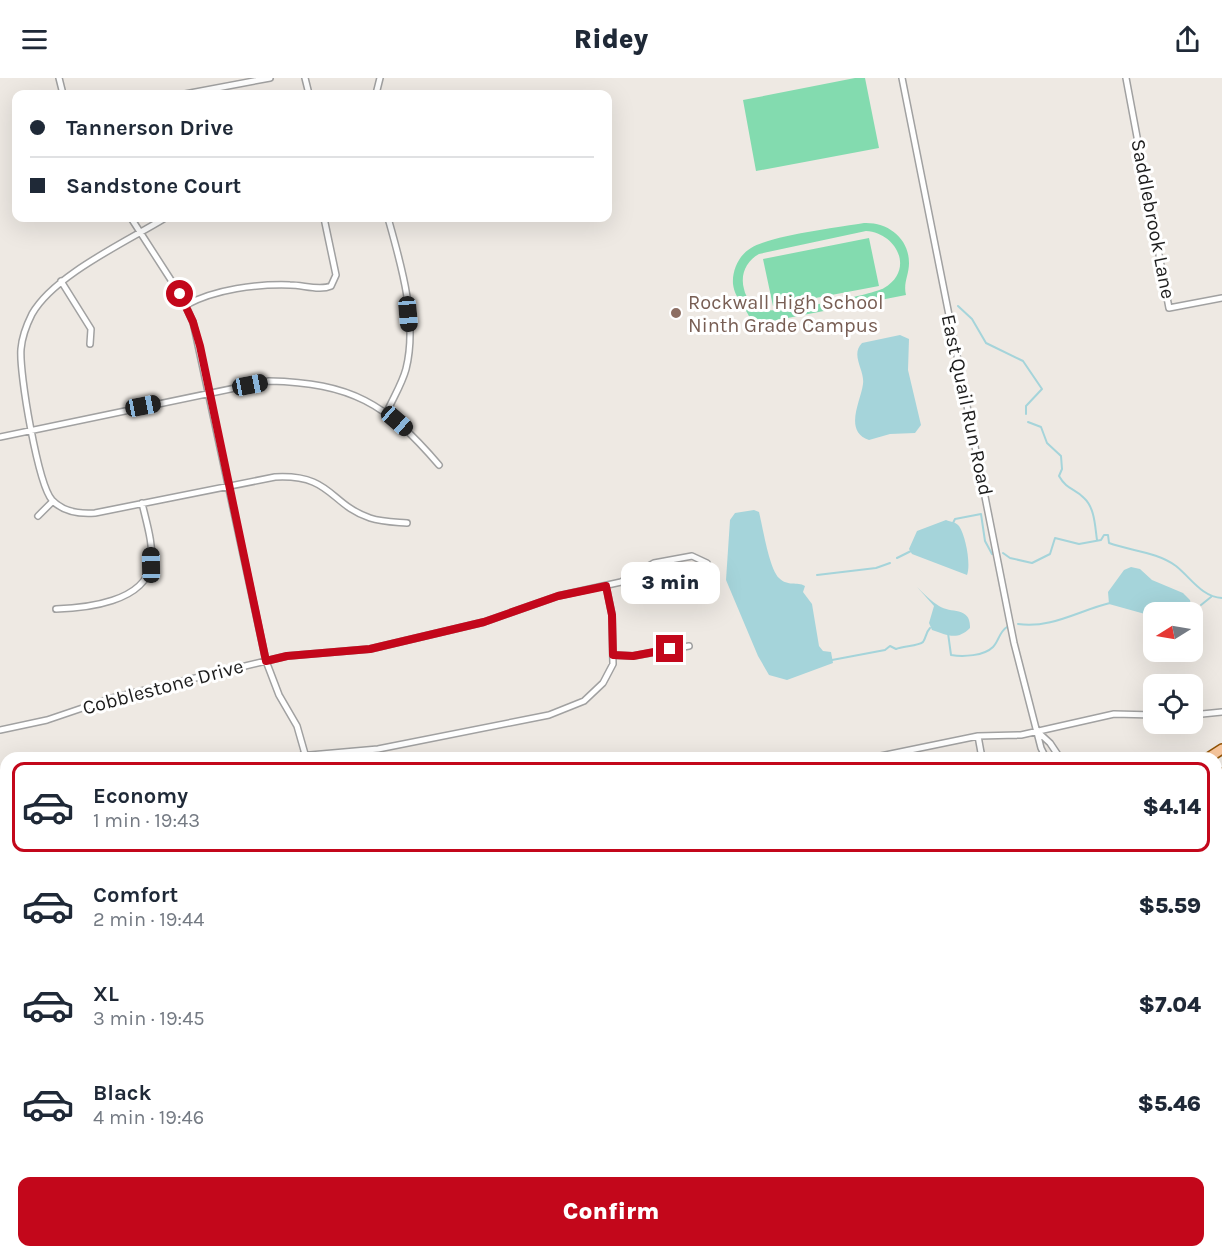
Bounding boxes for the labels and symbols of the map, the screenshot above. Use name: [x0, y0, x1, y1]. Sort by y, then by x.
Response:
street label: Saddlebrook Lane: [1126, 137, 1180, 301]
route start: [166, 280, 193, 307]
place label: Rockwall High School Ninth Grade Campus: [688, 291, 884, 337]
car: [397, 295, 419, 333]
marker: Rockwall High School Ninth Grade Campus: [669, 306, 683, 320]
street label: East Quail Run Road: [937, 312, 997, 498]
car: [231, 373, 269, 397]
car: [124, 394, 162, 418]
car: [378, 402, 416, 440]
car: [142, 547, 160, 583]
callout: 3 min: [620, 562, 720, 604]
north arrow: [1143, 602, 1203, 662]
route end: [656, 635, 683, 662]
street label: Cobblestone Drive: [80, 654, 246, 720]

